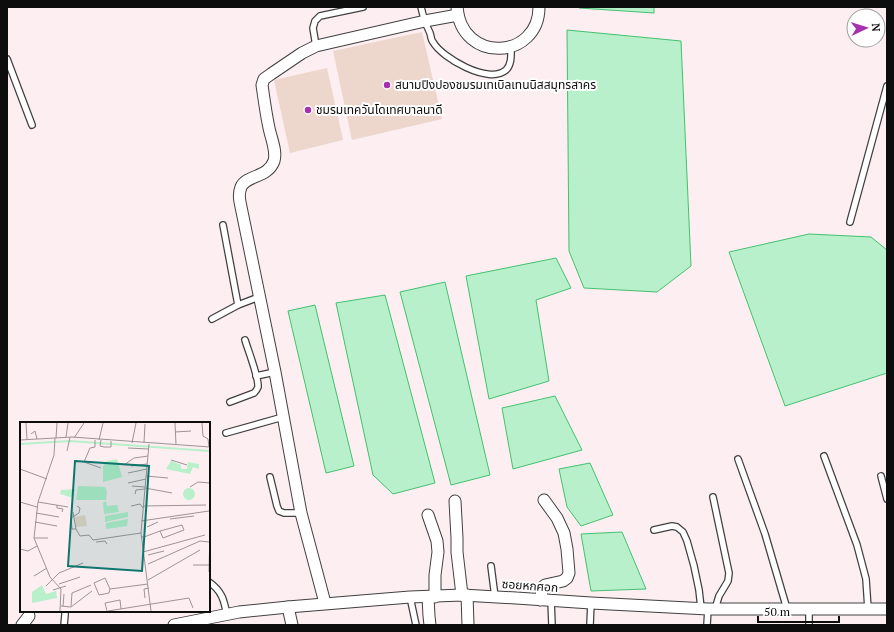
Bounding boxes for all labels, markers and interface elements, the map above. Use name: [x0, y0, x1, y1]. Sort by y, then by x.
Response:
north arrow: [846, 8, 886, 48]
text: N: [869, 23, 883, 33]
place label: สนามปิงปองชมรมเทเบิลเทนนิสสมุทรสาคร: [395, 77, 596, 92]
marker: สนามปิงปองชมรมเทเบิลเทนนิสสมุทรสาคร: [382, 80, 392, 90]
place label: ชมรมเทควันโดเทศบาลนาดี: [316, 102, 443, 117]
marker: ชมรมเทควันโดเทศบาลนาดี: [303, 105, 313, 115]
inset map: [20, 422, 210, 612]
street label: ซอยหกศอก: [501, 576, 559, 595]
scale bar: [758, 598, 839, 624]
text: 50 m: [764, 604, 791, 619]

